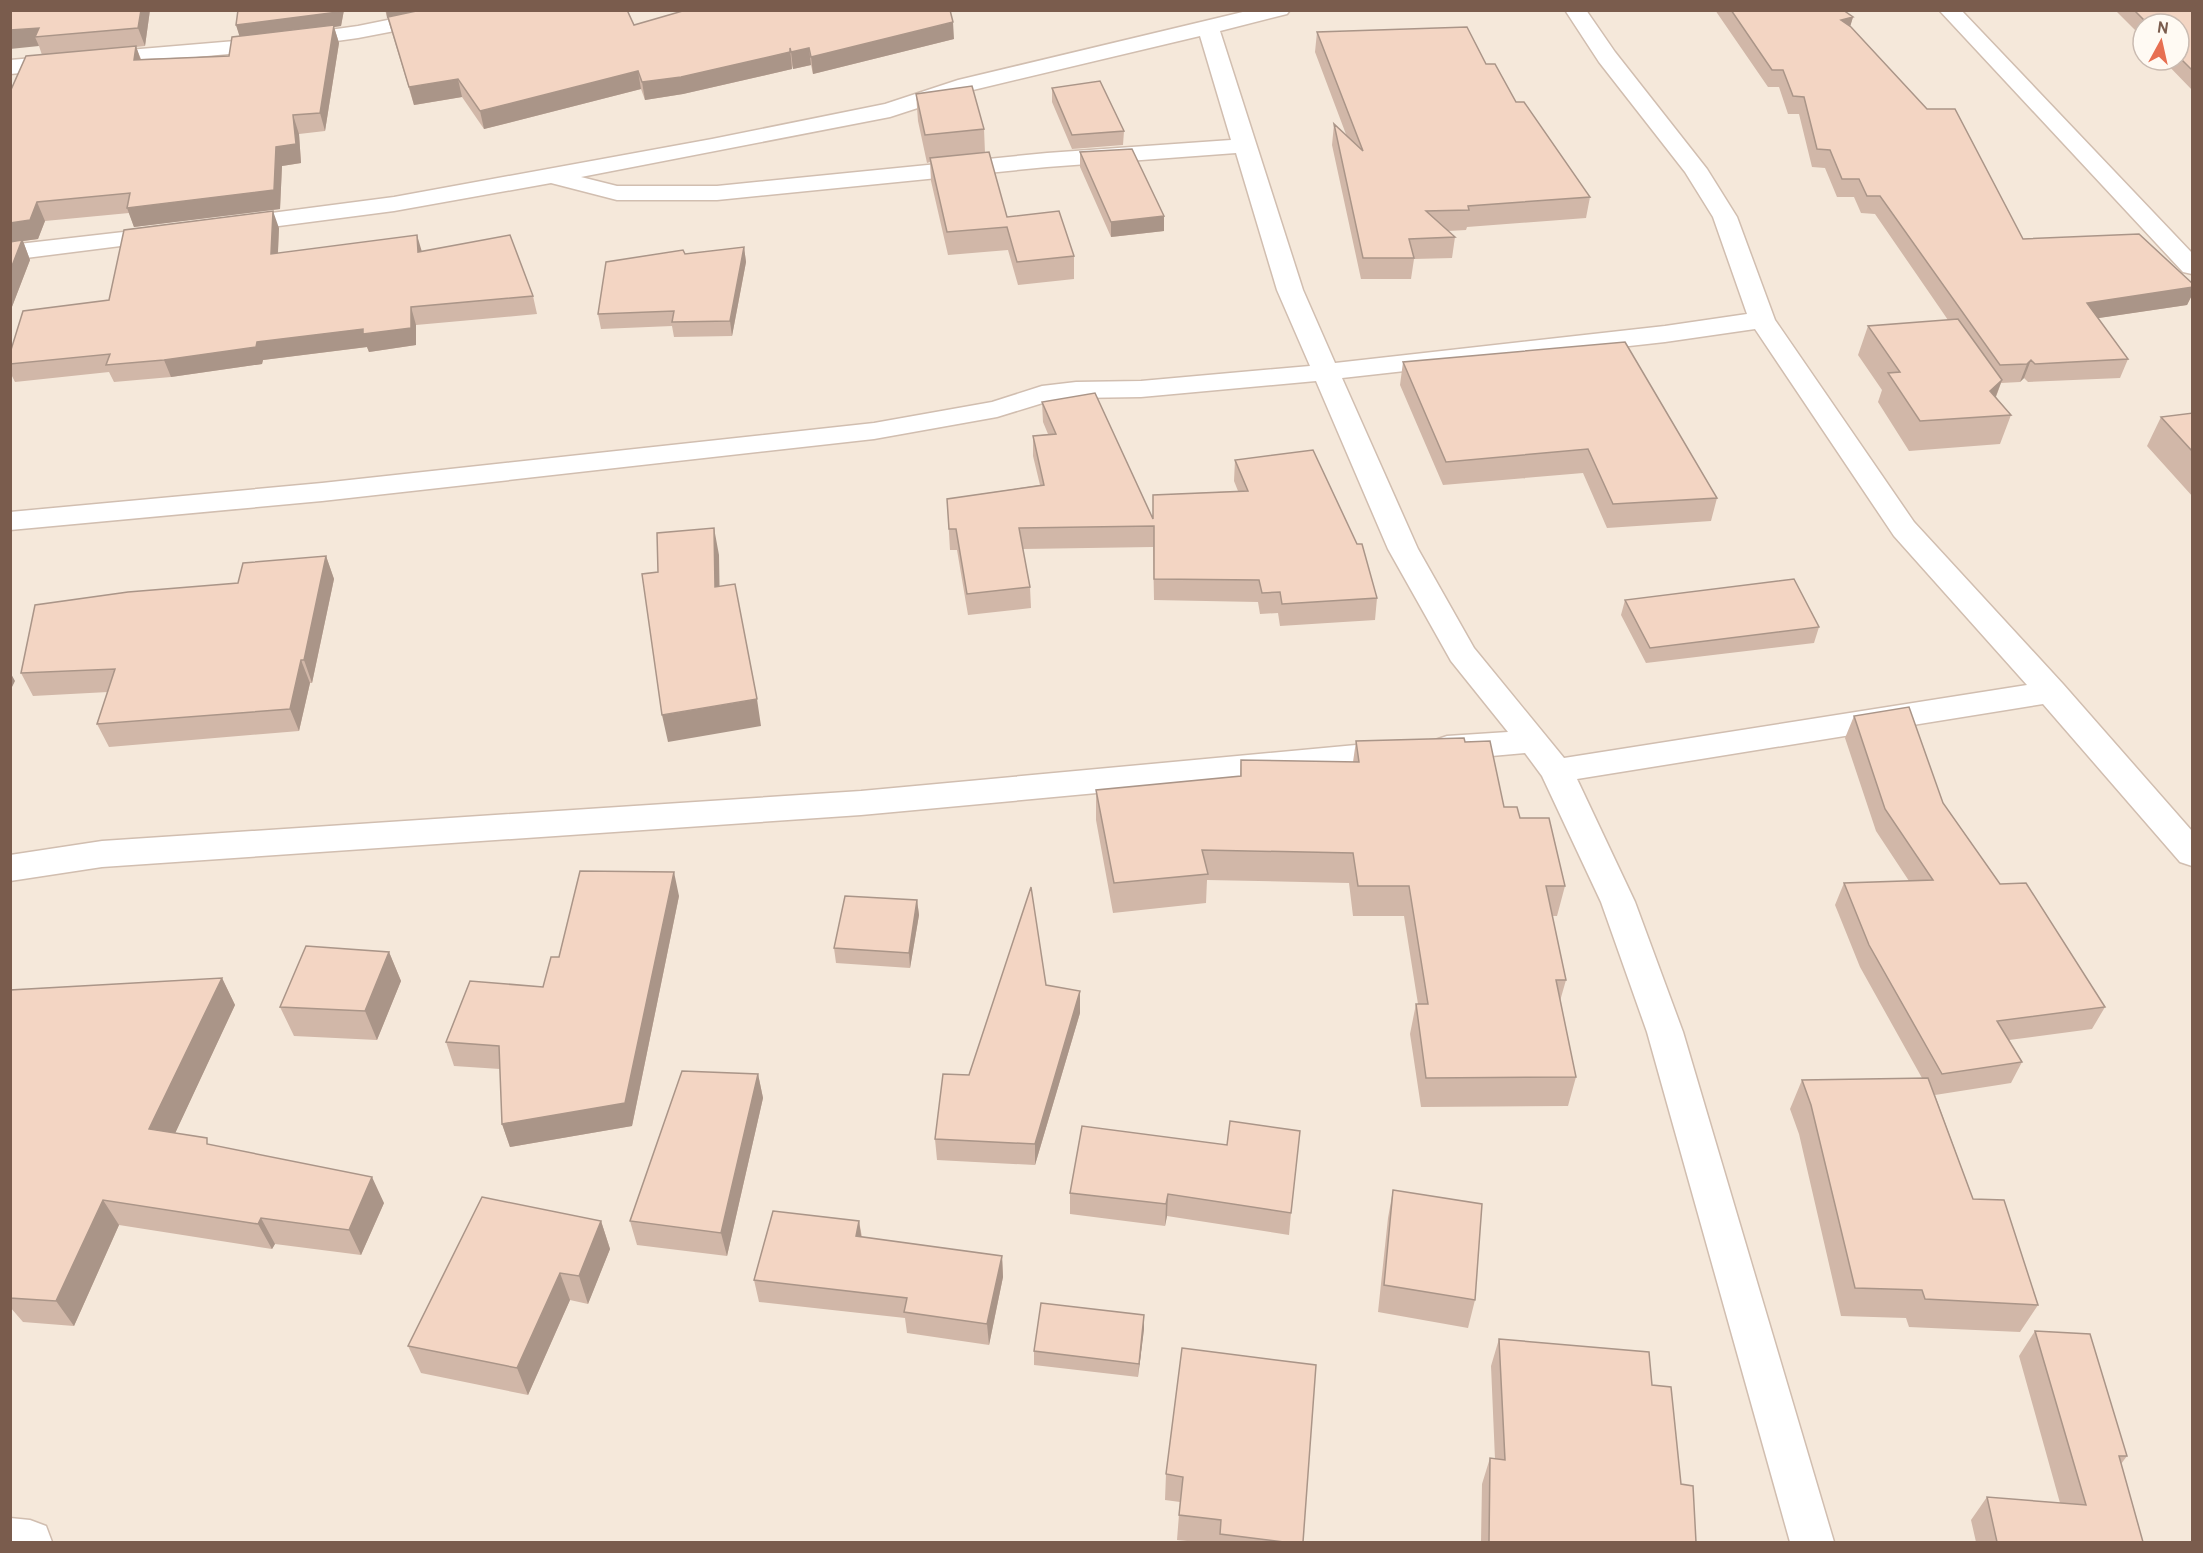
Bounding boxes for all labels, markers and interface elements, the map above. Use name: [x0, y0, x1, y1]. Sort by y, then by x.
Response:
north arrow: [2131, 12, 2191, 72]
text: N: [2156, 18, 2170, 40]

